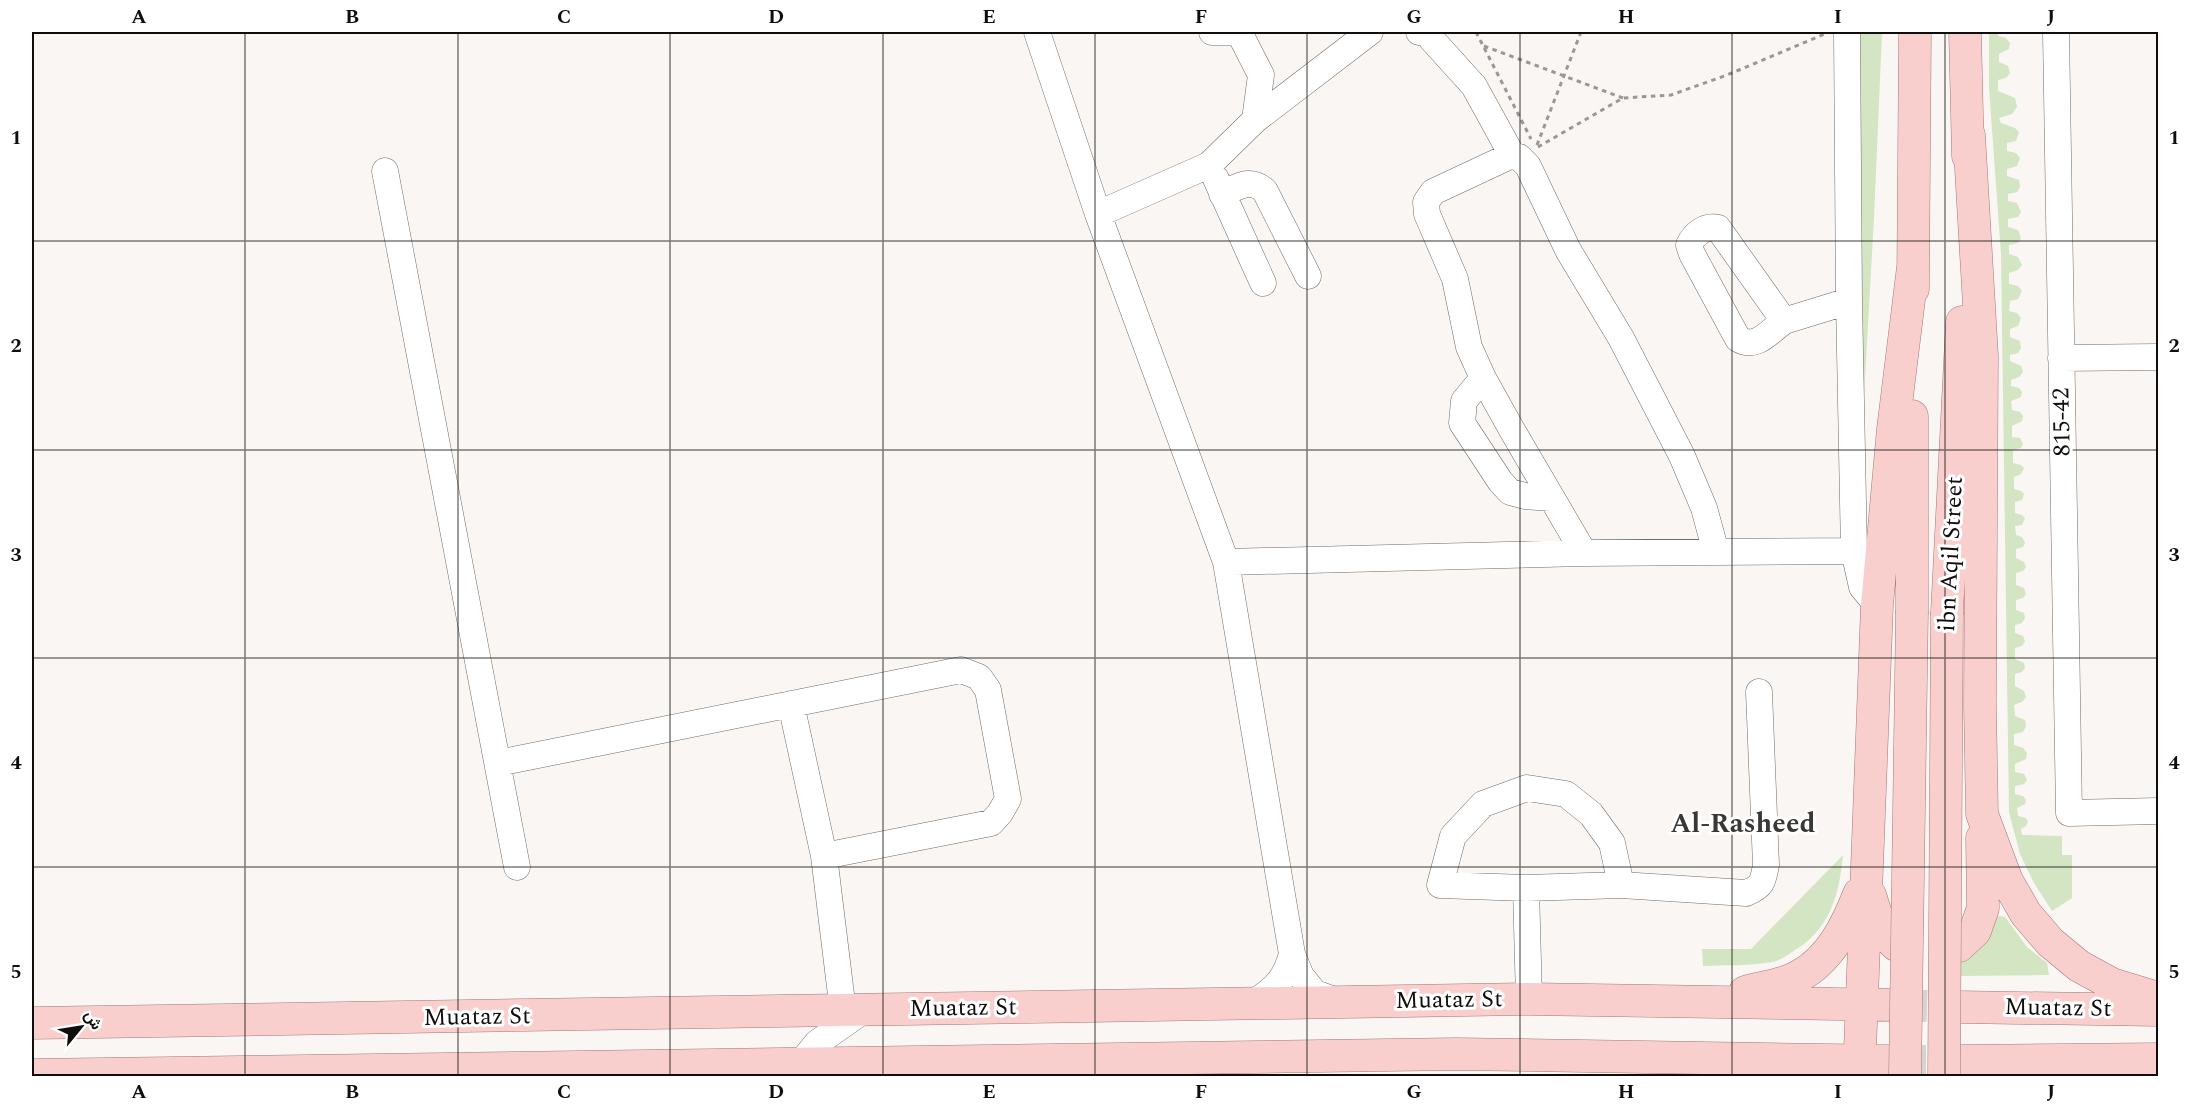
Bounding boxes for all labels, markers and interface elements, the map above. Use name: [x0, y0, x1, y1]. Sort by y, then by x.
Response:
text: A: [131, 2, 147, 32]
text: B: [345, 2, 359, 32]
text: C: [557, 2, 571, 32]
text: D: [768, 2, 784, 32]
text: E: [982, 2, 996, 32]
text: F: [1195, 2, 1207, 32]
text: G: [1406, 2, 1422, 32]
text: H: [1618, 2, 1634, 32]
text: I: [1834, 2, 1842, 32]
text: J: [2047, 2, 2055, 32]
text: 1: [10, 123, 22, 153]
text: 1: [2168, 123, 2180, 153]
text: 2: [10, 331, 22, 361]
text: 2: [2168, 331, 2180, 361]
street label: 815-42: [2043, 387, 2081, 457]
street label: ibn Aqil Street: [1929, 475, 1973, 633]
text: 3: [10, 540, 22, 570]
text: 3: [2168, 540, 2180, 570]
text: 4: [10, 748, 22, 778]
text: 4: [2168, 748, 2180, 778]
district label: Al-Rasheed: [1671, 803, 1816, 845]
text: 5: [10, 957, 22, 987]
text: 5: [2168, 957, 2180, 987]
street label: Muataz St: [1395, 981, 1503, 1019]
street label: Muataz St: [909, 989, 1017, 1027]
street label: Muataz St: [2004, 989, 2112, 1027]
north arrow: [51, 997, 111, 1057]
street label: Muataz St: [423, 998, 531, 1036]
text: ش: [78, 1006, 108, 1034]
text: A: [131, 1077, 147, 1107]
text: B: [345, 1077, 359, 1107]
text: C: [557, 1077, 571, 1107]
text: D: [768, 1077, 784, 1107]
text: E: [982, 1077, 996, 1107]
text: F: [1195, 1077, 1207, 1107]
text: G: [1406, 1077, 1422, 1107]
text: H: [1618, 1077, 1634, 1107]
text: I: [1834, 1077, 1842, 1107]
text: J: [2047, 1077, 2055, 1107]

